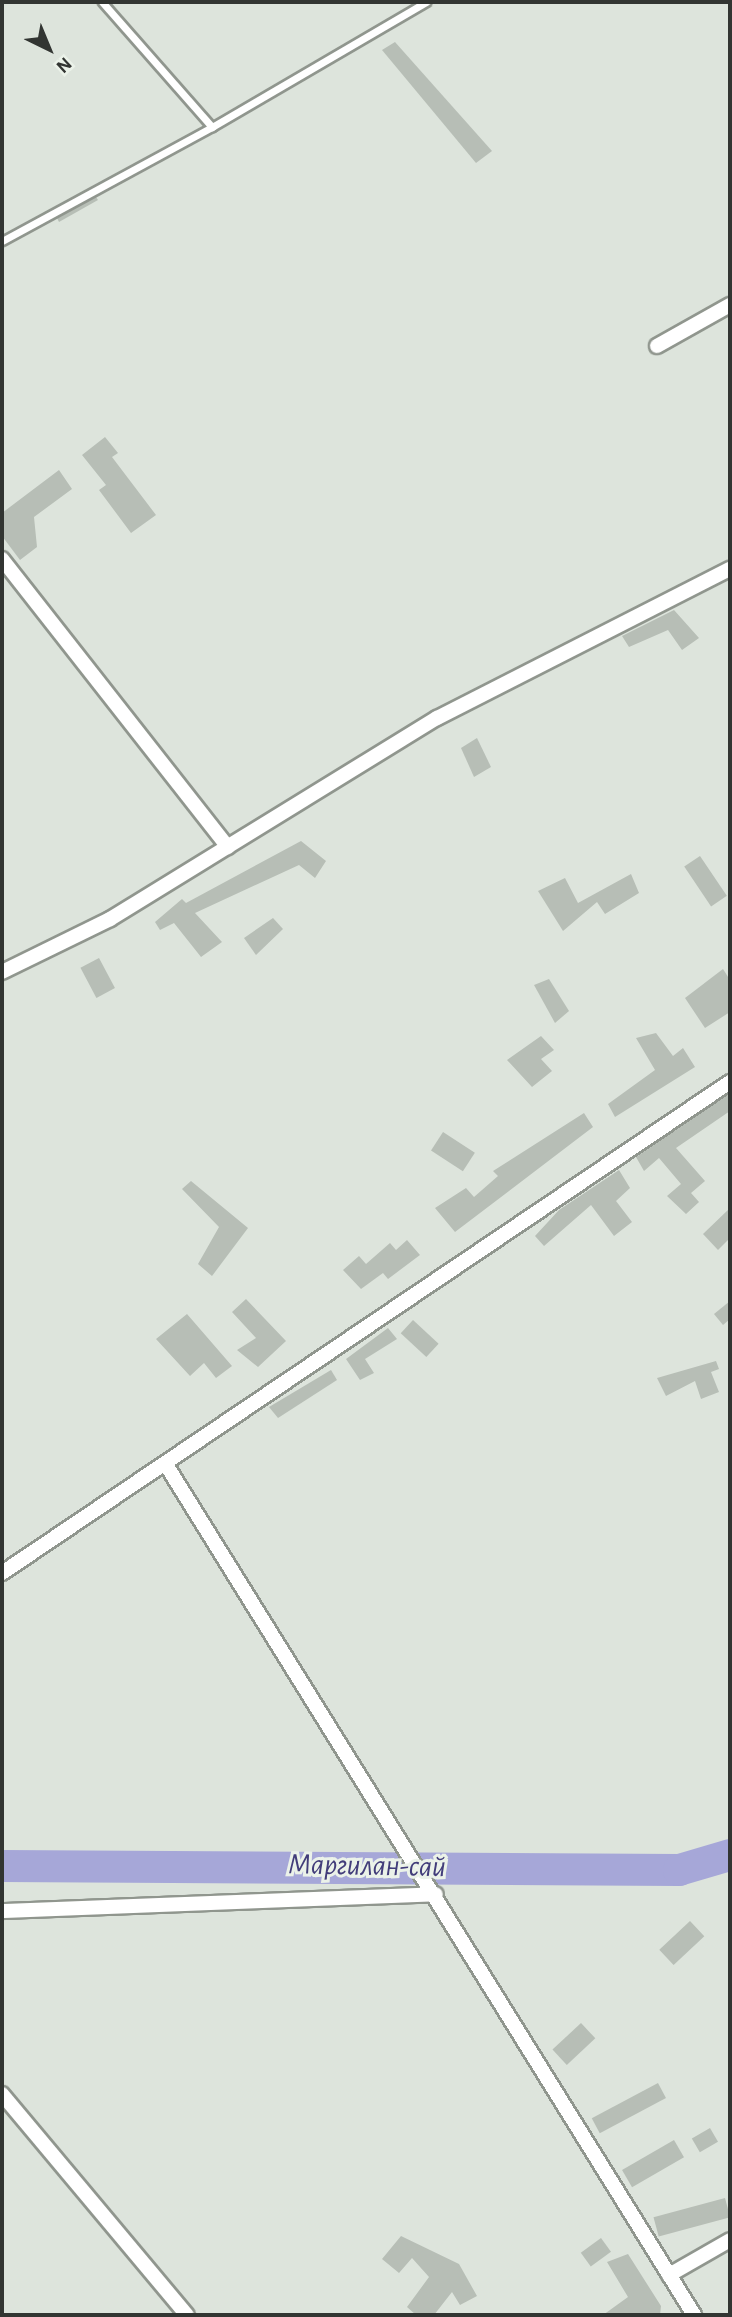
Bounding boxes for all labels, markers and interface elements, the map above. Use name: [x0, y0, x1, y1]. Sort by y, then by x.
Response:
north arrow: [14, 14, 84, 84]
text: N: [52, 53, 75, 76]
water label: Маргилан-сай: [288, 1847, 446, 1885]

